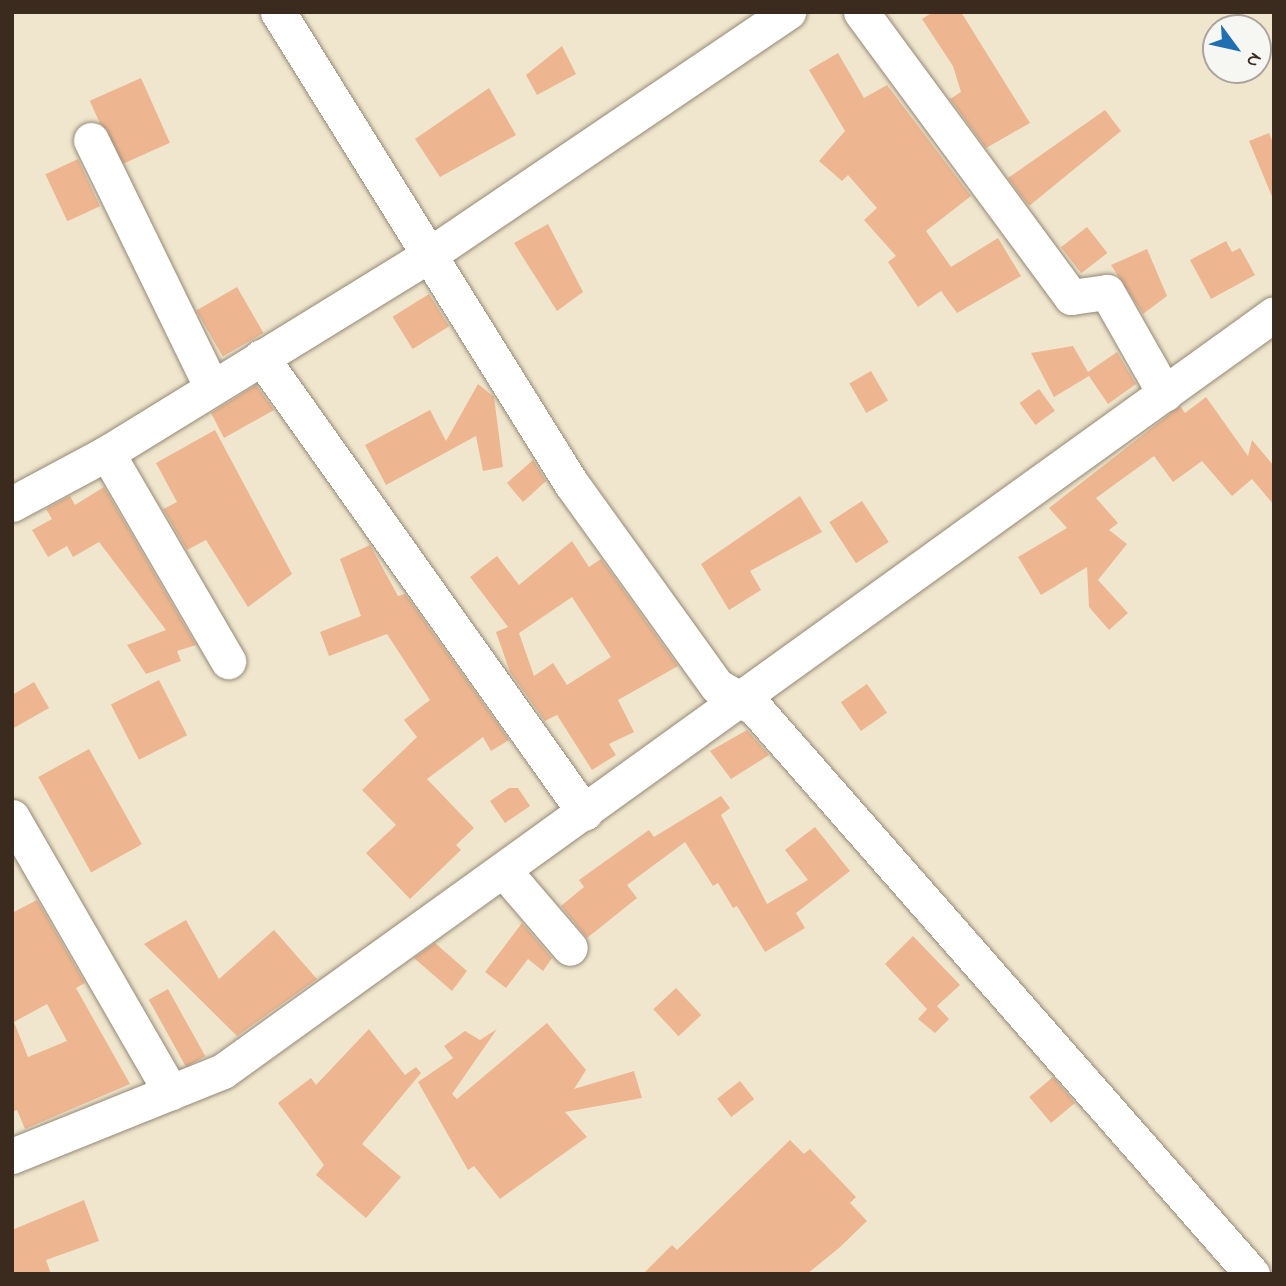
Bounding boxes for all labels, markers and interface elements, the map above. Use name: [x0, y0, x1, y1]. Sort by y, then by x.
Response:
north arrow: [1202, 14, 1272, 84]
text: N: [1239, 47, 1268, 72]

